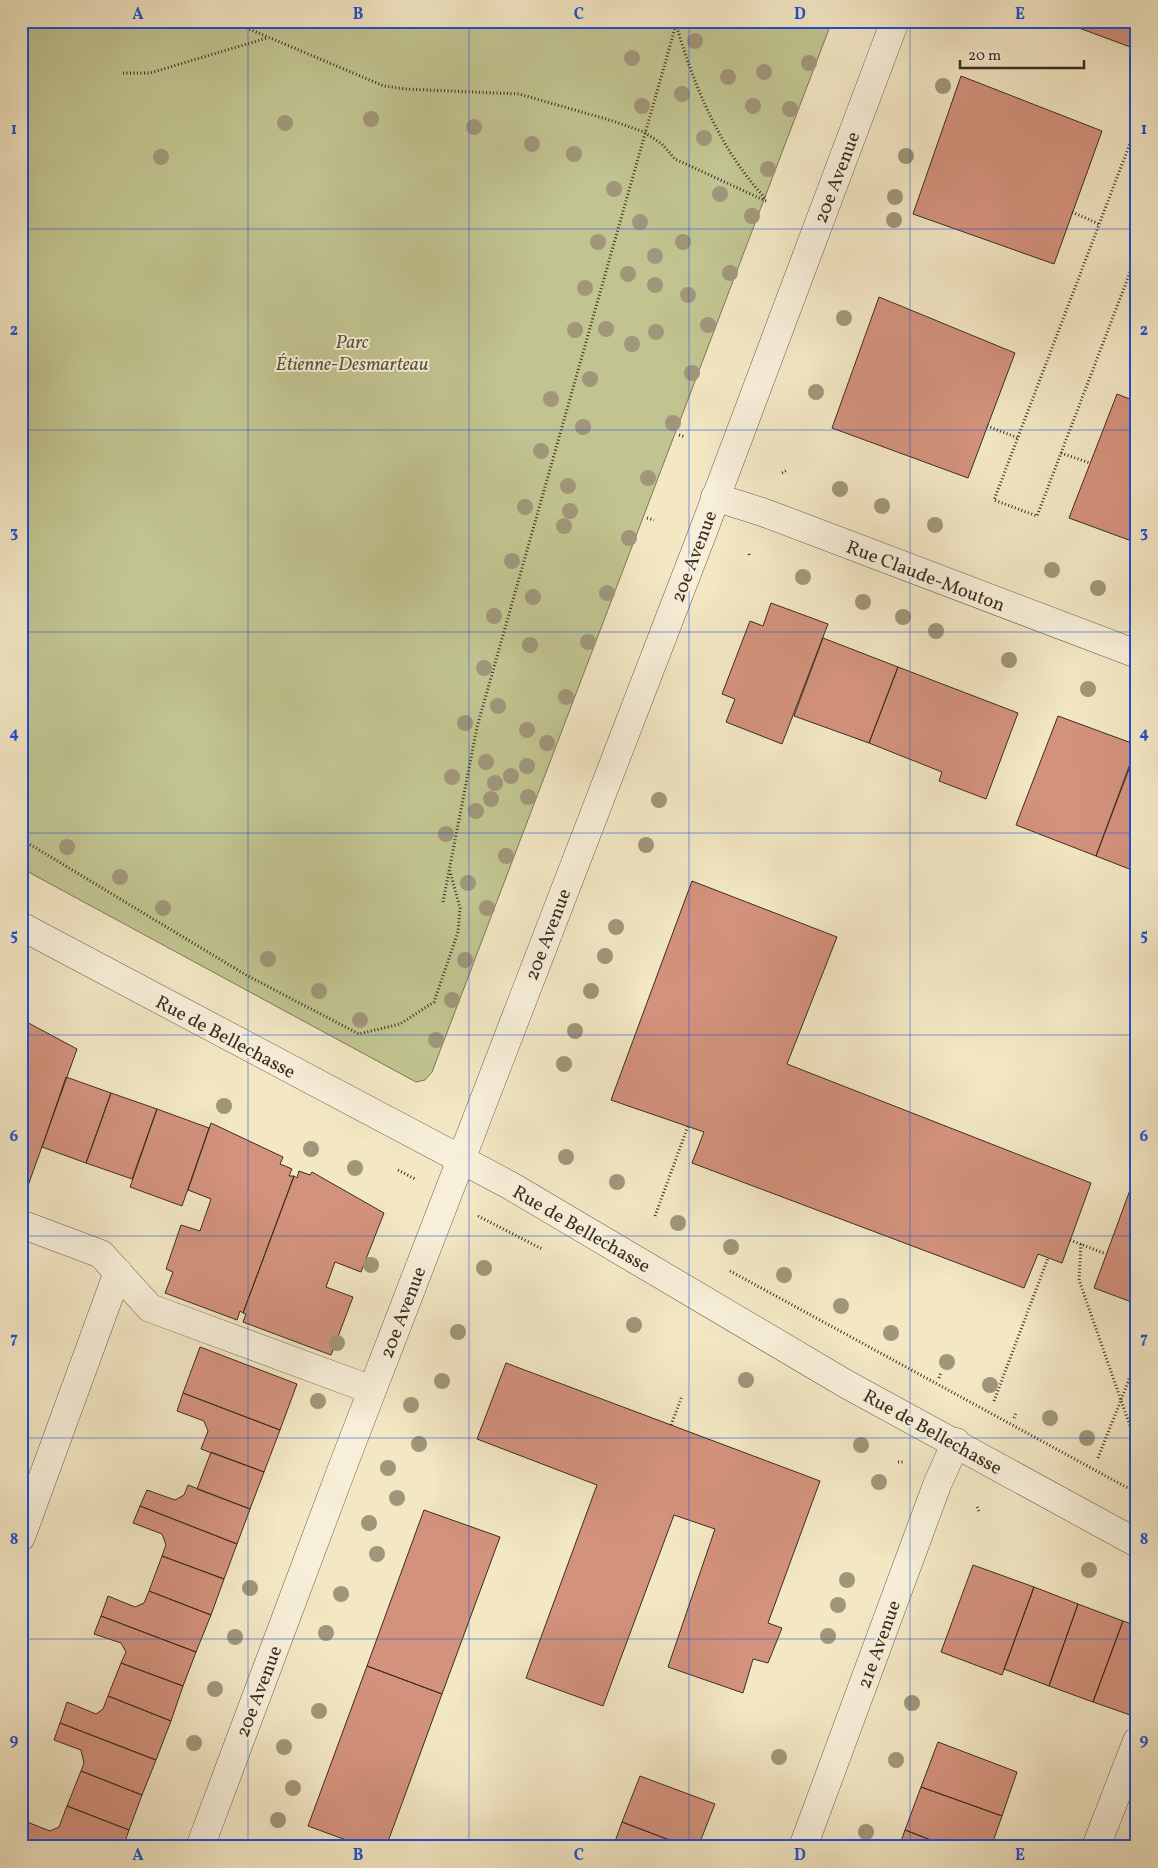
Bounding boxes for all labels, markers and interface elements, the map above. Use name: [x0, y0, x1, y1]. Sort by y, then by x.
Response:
text: A: [132, 4, 144, 26]
text: B: [353, 4, 364, 26]
text: C: [574, 4, 584, 26]
text: D: [794, 4, 806, 26]
text: E: [1015, 4, 1025, 26]
scale bar: [960, 38, 1084, 70]
text: 20 m: [968, 46, 1001, 67]
text: 1: [11, 119, 17, 141]
text: 1: [1141, 119, 1147, 141]
street label: 20e Avenue: [808, 128, 867, 227]
text: 2: [10, 320, 18, 342]
text: 2: [1140, 320, 1148, 342]
park label: Parc Étienne-Desmarteau: [276, 330, 429, 378]
street label: 20e Avenue: [665, 507, 724, 606]
text: 3: [10, 522, 18, 544]
text: 3: [1140, 522, 1148, 544]
street label: Rue Claude-Mouton: [842, 535, 1008, 619]
text: 4: [9, 723, 19, 745]
text: 4: [1139, 723, 1149, 745]
street label: 20e Avenue: [519, 885, 578, 984]
text: 5: [10, 925, 18, 947]
text: 5: [1140, 925, 1148, 947]
street label: Rue de Bellechasse: [150, 990, 300, 1086]
text: 6: [10, 1126, 19, 1148]
text: 6: [1140, 1126, 1149, 1148]
street label: Rue de Bellechasse: [507, 1180, 655, 1280]
street label: 20e Avenue: [374, 1263, 433, 1362]
text: 7: [10, 1328, 18, 1350]
text: 7: [1140, 1328, 1148, 1350]
street label: Rue de Bellechasse: [858, 1384, 1006, 1482]
text: 8: [10, 1529, 18, 1551]
text: 8: [1140, 1529, 1148, 1551]
street label: 21e Avenue: [852, 1597, 908, 1693]
street label: 20e Avenue: [230, 1642, 289, 1741]
text: 9: [10, 1730, 19, 1752]
text: 9: [1140, 1730, 1149, 1752]
text: A: [132, 1845, 144, 1867]
text: B: [353, 1845, 364, 1867]
text: C: [574, 1845, 584, 1867]
text: D: [794, 1845, 806, 1867]
text: E: [1015, 1845, 1025, 1867]

